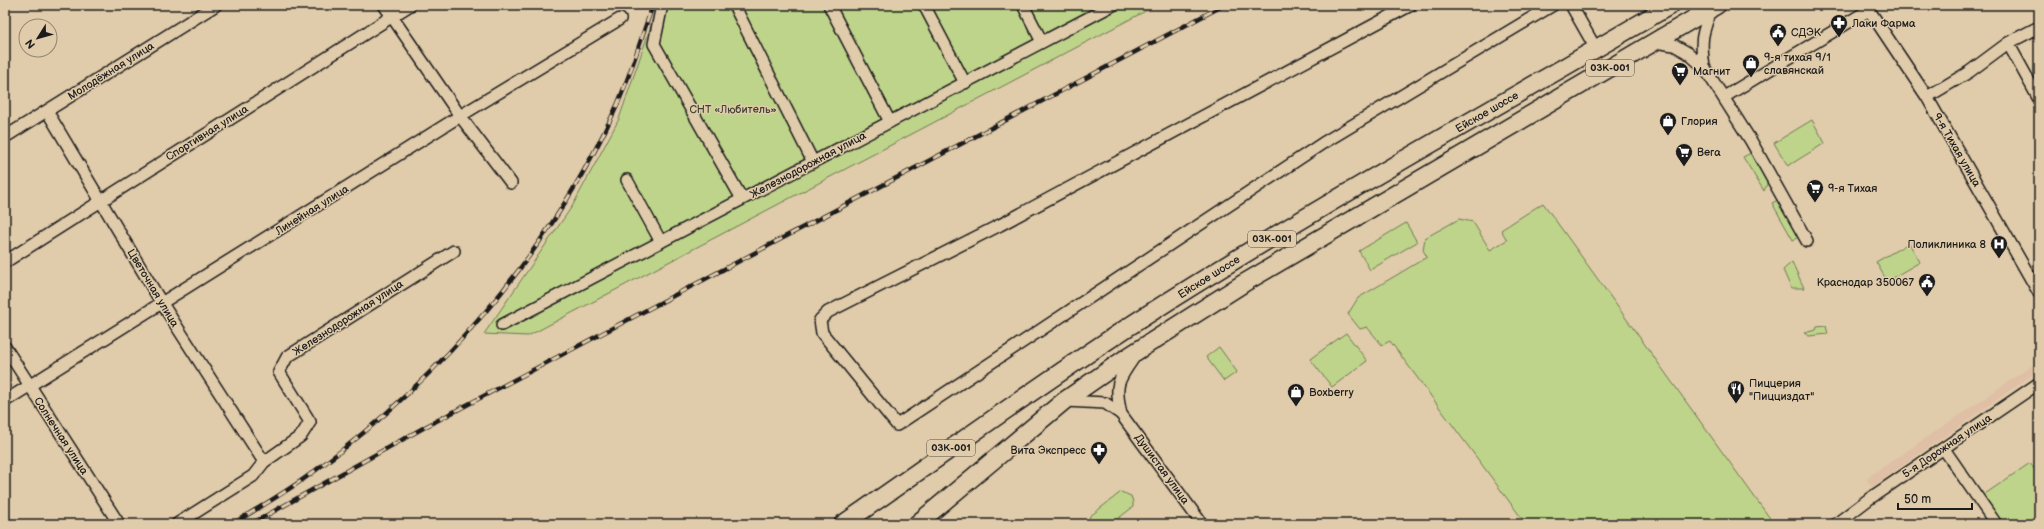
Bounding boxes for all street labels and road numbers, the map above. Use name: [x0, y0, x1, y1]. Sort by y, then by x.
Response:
street label: Молодёжная улица: [66, 39, 157, 103]
road number: 03К-001: [1586, 60, 1634, 76]
street label: Ейское шоссе: [1453, 89, 1521, 135]
street label: Спортивная улица: [163, 102, 251, 164]
street label: 9-я Тихая улица: [1931, 111, 1984, 190]
street label: Железнодорожная улица: [748, 129, 869, 201]
street label: Линейная улица: [272, 182, 351, 238]
road number: 03К-001: [1248, 231, 1296, 247]
street label: Цветочная улица: [125, 247, 182, 330]
street label: Ейское шоссе: [1176, 253, 1242, 301]
street label: Железнодорожная улица: [290, 277, 406, 359]
street label: Солнечная улица: [31, 395, 91, 478]
street label: 5-я Дорожная улица: [1900, 411, 1994, 481]
street label: Душистая улица: [1132, 431, 1192, 507]
road number: 03К-001: [927, 440, 975, 456]

